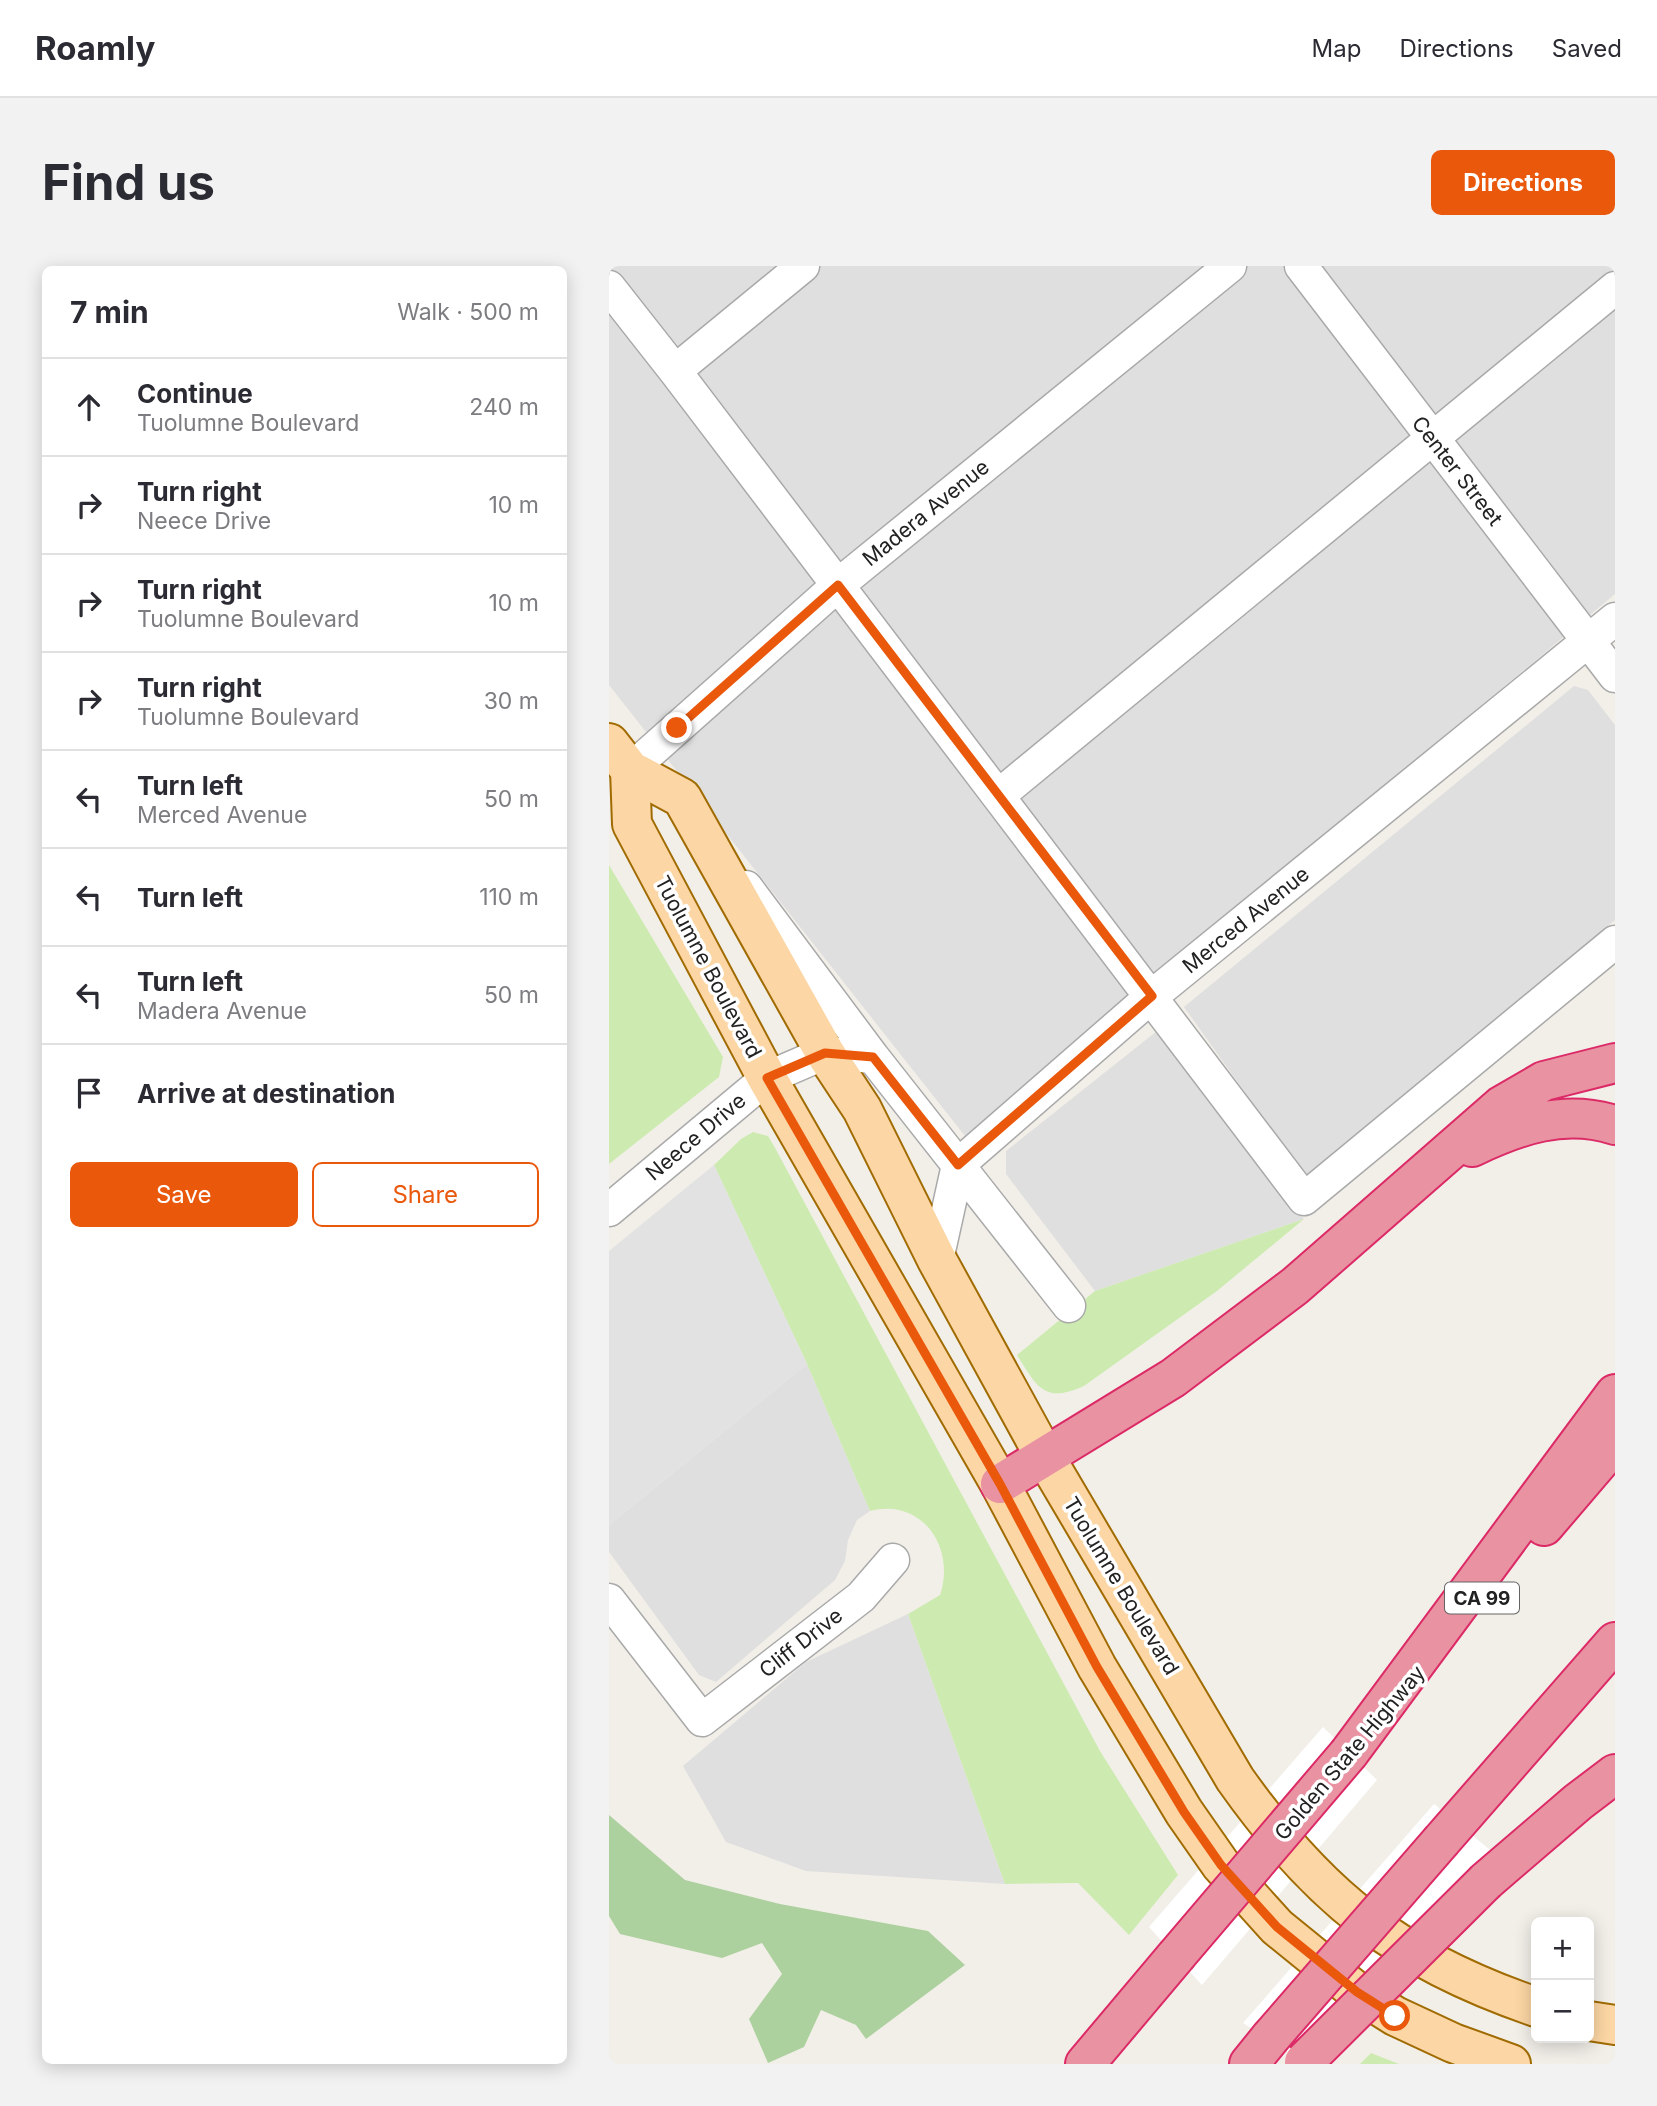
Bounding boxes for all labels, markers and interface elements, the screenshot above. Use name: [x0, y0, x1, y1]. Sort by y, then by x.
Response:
text: Roamly: [35, 28, 155, 68]
text: Map: [1312, 34, 1361, 63]
text: Directions: [1399, 34, 1514, 63]
text: Saved: [1552, 34, 1622, 63]
button: Directions: [1431, 150, 1615, 215]
text: Find us: [42, 153, 215, 212]
text: 7 min: [70, 294, 149, 330]
text: Walk · 500 m: [397, 298, 539, 326]
text: Continue: [137, 378, 253, 409]
icon: ahead: [70, 388, 108, 426]
text: 240 m: [469, 393, 539, 421]
text: Tuolumne Boulevard: [137, 409, 359, 437]
street label: Center Street: [1407, 411, 1508, 530]
street label: Madera Avenue: [857, 454, 994, 571]
text: Turn right: [137, 476, 262, 507]
icon: right: [70, 486, 108, 524]
text: 10 m: [489, 491, 539, 519]
text: Neece Drive: [137, 507, 271, 535]
text: Turn right: [137, 574, 262, 605]
icon: right: [70, 584, 108, 622]
text: 10 m: [489, 589, 539, 617]
text: Tuolumne Boulevard: [137, 605, 359, 633]
text: Turn right: [137, 672, 262, 703]
icon: right: [70, 682, 108, 720]
text: 30 m: [484, 687, 539, 715]
text: Tuolumne Boulevard: [137, 703, 359, 731]
route end: [661, 712, 692, 743]
text: Turn left: [137, 770, 243, 801]
icon: left: [70, 780, 108, 818]
text: 50 m: [484, 785, 539, 813]
text: Merced Avenue: [137, 801, 307, 829]
street label: Merced Avenue: [1177, 861, 1314, 978]
street label: Tuolumne Boulevard: [650, 871, 767, 1062]
icon: left: [70, 878, 108, 916]
text: Turn left: [137, 882, 243, 913]
text: 110 m: [479, 883, 539, 911]
text: Turn left: [137, 966, 243, 997]
icon: left: [70, 976, 108, 1014]
text: 50 m: [484, 981, 539, 1009]
text: Madera Avenue: [137, 997, 307, 1025]
icon: arrive: [70, 1074, 108, 1112]
text: Arrive at destination: [137, 1078, 396, 1109]
street label: Neece Drive: [641, 1088, 751, 1186]
button: Save: [70, 1162, 298, 1227]
button: Share: [312, 1162, 539, 1227]
street label: Tuolumne Boulevard: [1058, 1492, 1184, 1679]
road number: CA 99: [1445, 1582, 1519, 1614]
street label: Cliff Drive: [754, 1603, 847, 1683]
street label: Golden State Highway: [1269, 1660, 1430, 1845]
map controls: [1531, 1917, 1594, 2043]
button: +: [1531, 1917, 1594, 1980]
button: −: [1531, 1980, 1594, 2043]
route start: [1379, 2000, 1410, 2031]

